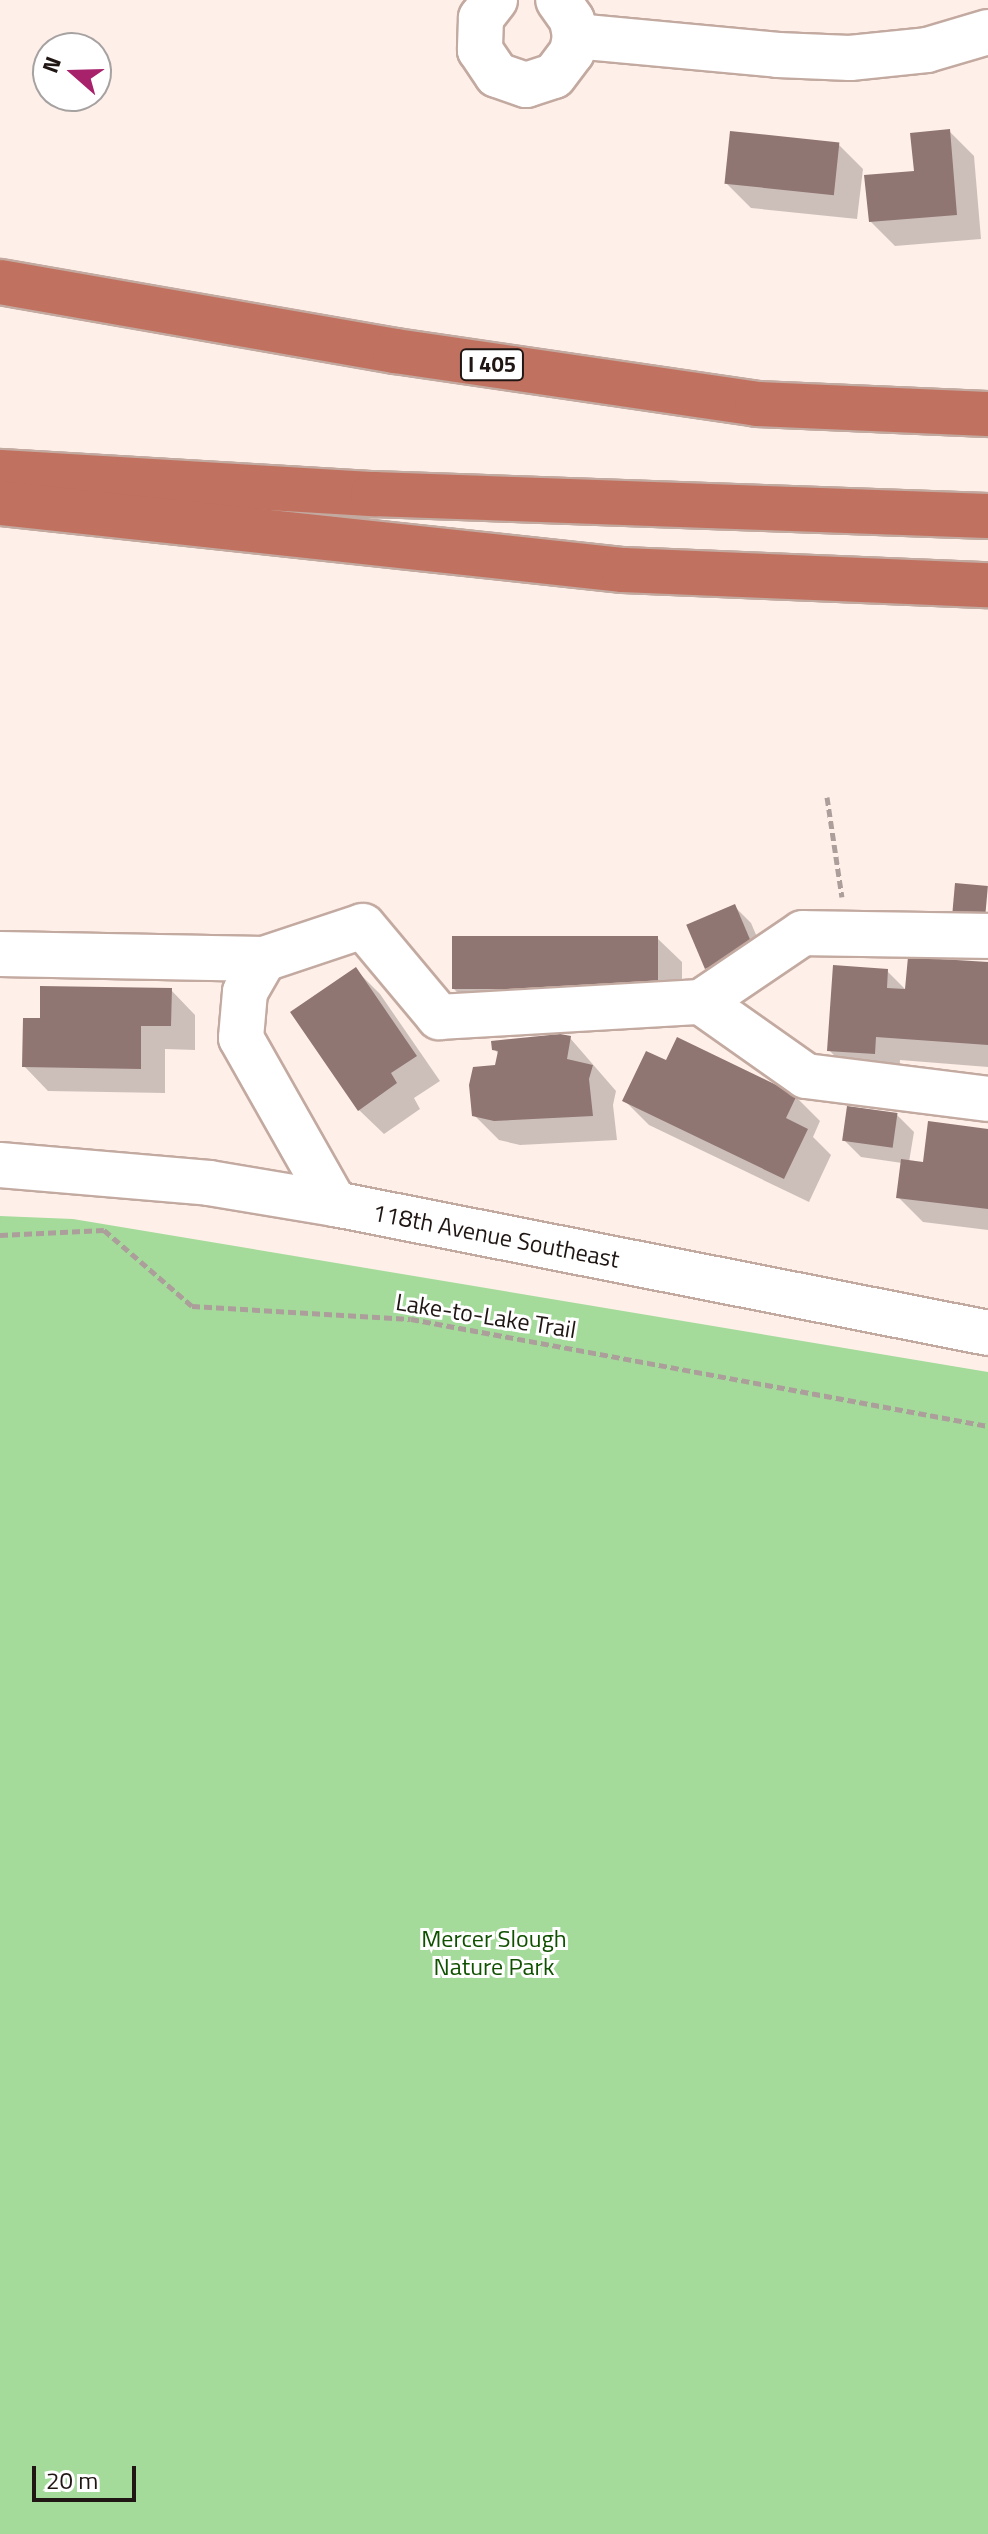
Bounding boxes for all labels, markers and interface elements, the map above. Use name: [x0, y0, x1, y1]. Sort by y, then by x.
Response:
north arrow: [32, 32, 112, 112]
text: N: [33, 51, 70, 77]
road number: I 405: [458, 347, 526, 383]
street label: 118th Avenue Southeast: [370, 1198, 622, 1274]
street label: Lake-to-Lake Trail: [394, 1288, 578, 1344]
park label: Mercer Slough Nature Park: [421, 1925, 567, 1981]
scale bar: [36, 2450, 140, 2500]
text: 20 m: [46, 2462, 98, 2498]

